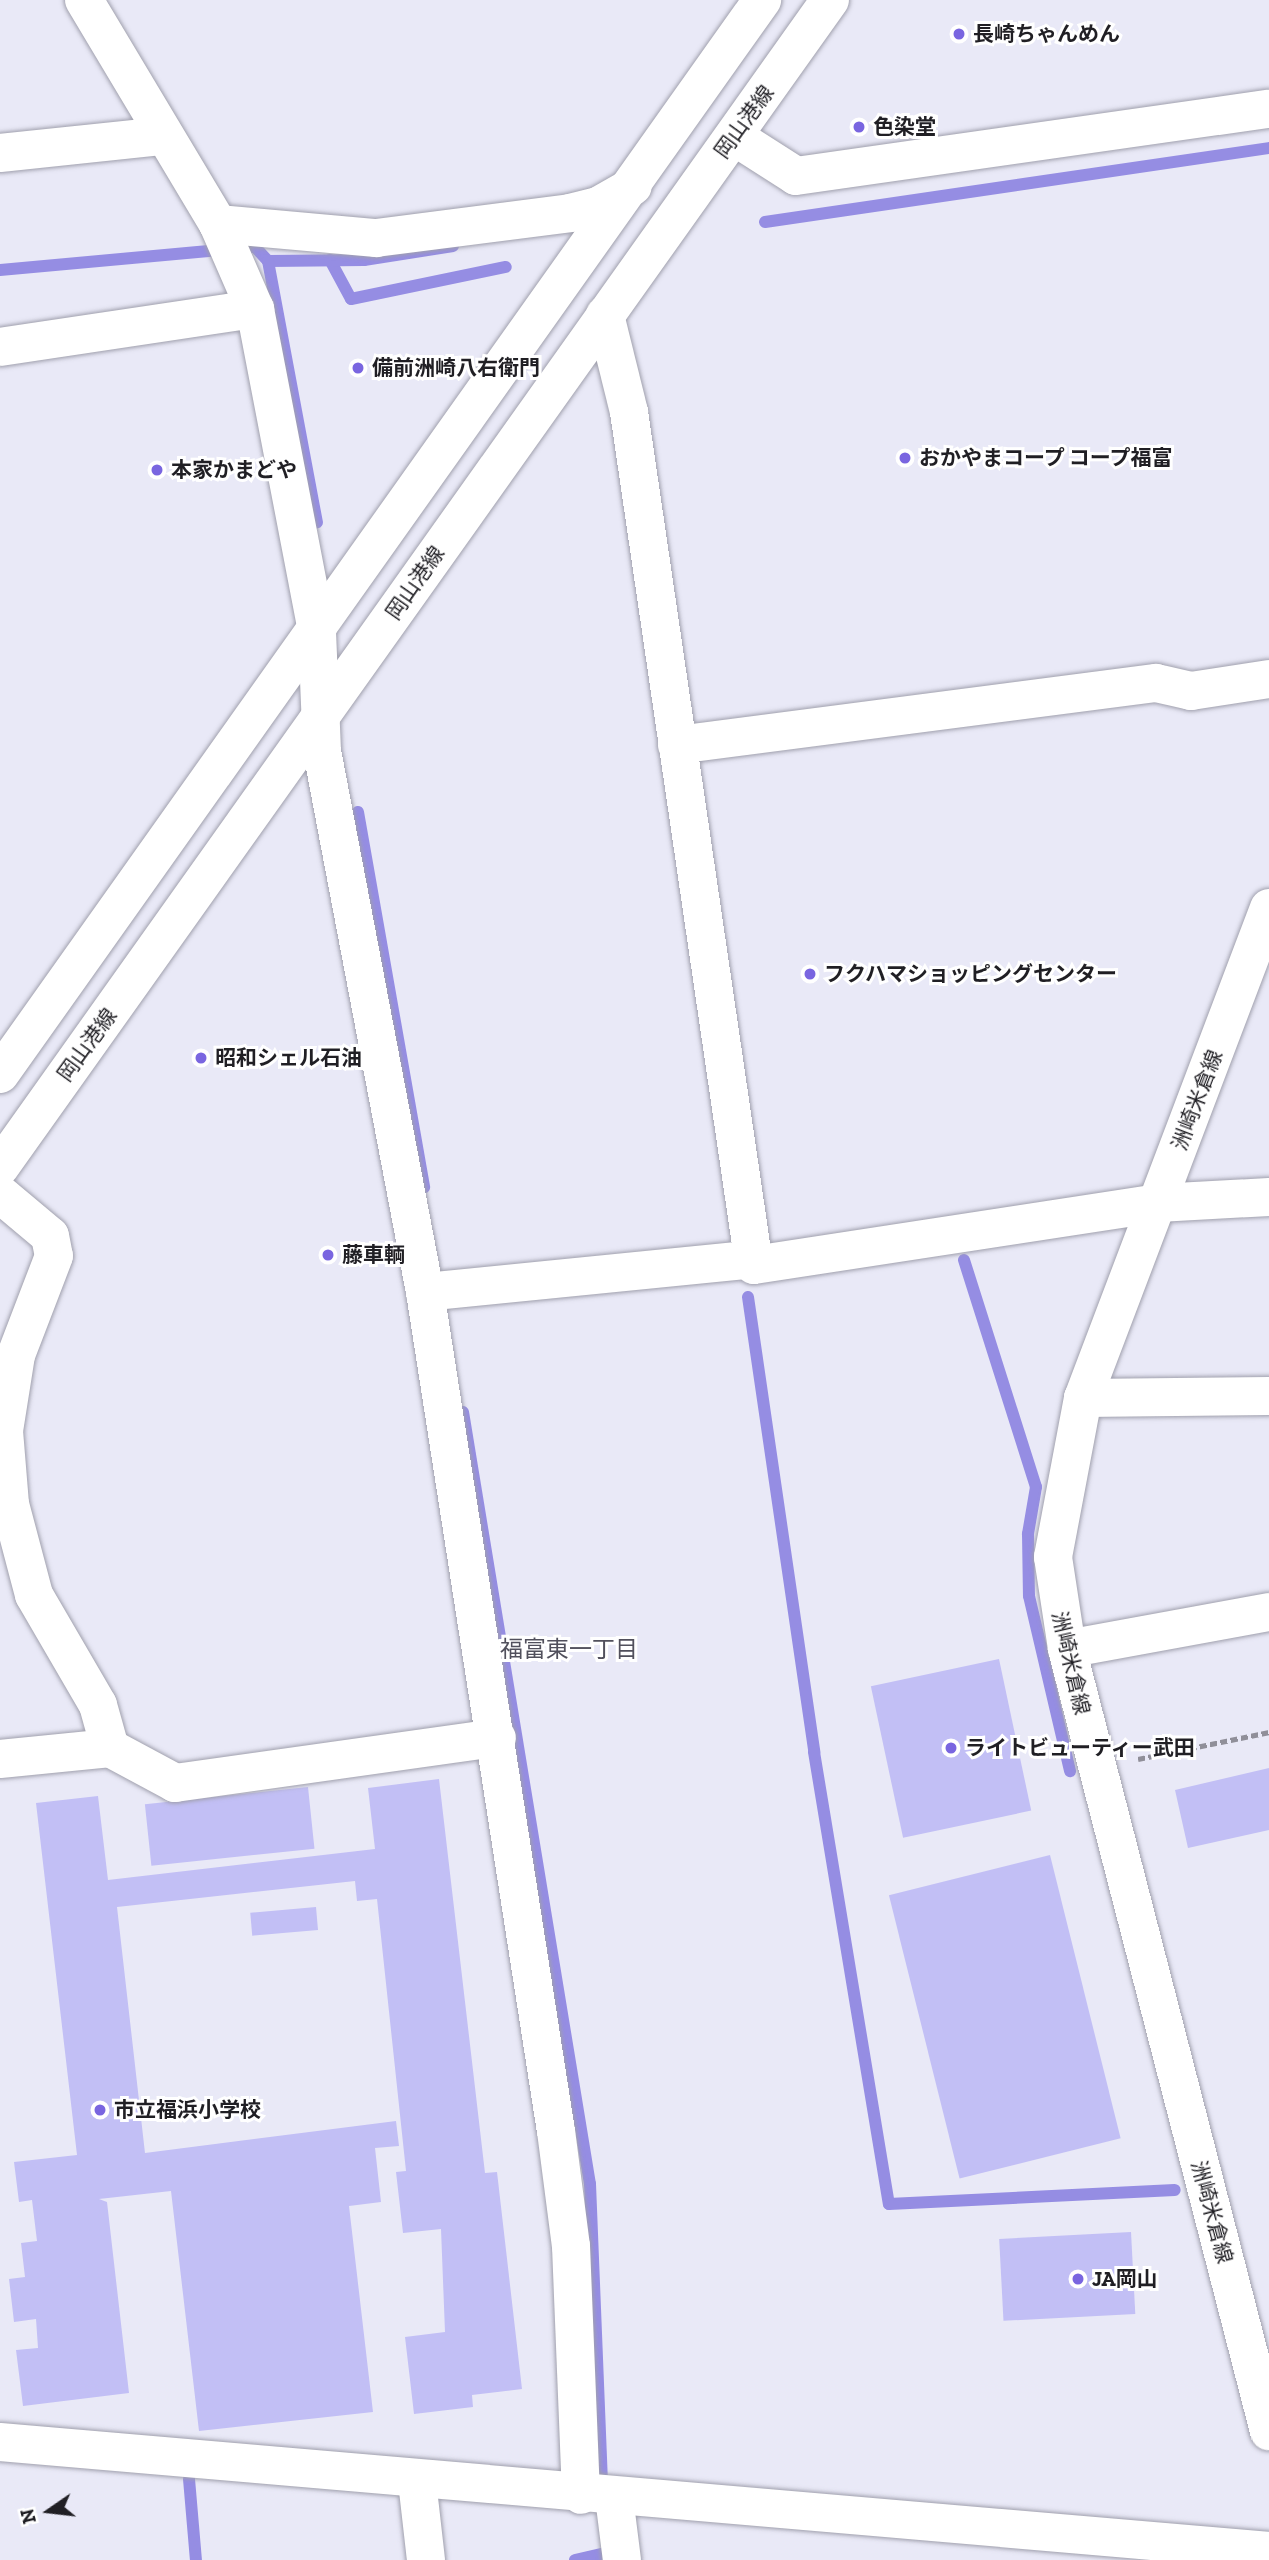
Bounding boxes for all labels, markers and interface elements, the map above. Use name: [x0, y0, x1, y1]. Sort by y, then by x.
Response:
place label: 長崎ちゃんめん: [973, 21, 1120, 47]
marker: 長崎ちゃんめん: [951, 26, 967, 42]
street label: 岡山港線: [709, 81, 779, 163]
place label: 色染堂: [873, 114, 936, 140]
marker: 色染堂: [851, 119, 867, 135]
place label: 備前洲崎八右衛門: [372, 355, 540, 381]
marker: 備前洲崎八右衛門: [350, 360, 366, 376]
place label: おかやまコープ コープ福富: [919, 445, 1175, 471]
marker: おかやまコープ コープ福富: [897, 450, 913, 466]
place label: 本家かまどや: [171, 457, 297, 483]
marker: 本家かまどや: [149, 462, 165, 478]
street label: 岡山港線: [381, 541, 449, 625]
place label: フクハマショッピングセンター: [824, 961, 1118, 987]
marker: フクハマショッピングセンター: [802, 966, 818, 982]
street label: 岡山港線: [52, 1004, 122, 1086]
place label: 昭和シェル石油: [215, 1045, 362, 1071]
street label: 洲崎米倉線: [1166, 1046, 1228, 1154]
marker: 昭和シェル石油: [193, 1050, 209, 1066]
place label: 藤車輌: [342, 1242, 405, 1268]
marker: 藤車輌: [320, 1247, 336, 1263]
street label: 洲崎米倉線: [1047, 1609, 1095, 1717]
district label: 福富東一丁目: [500, 1635, 638, 1663]
place label: ライトビューティー武田: [965, 1735, 1196, 1761]
marker: ライトビューティー武田: [943, 1740, 959, 1756]
place label: 市立福浜小学校: [114, 2097, 261, 2123]
marker: 市立福浜小学校: [92, 2102, 108, 2118]
street label: 洲崎米倉線: [1186, 2158, 1238, 2266]
place label: JA岡山: [1092, 2266, 1158, 2292]
marker: JA岡山: [1070, 2271, 1086, 2287]
north arrow: [14, 2476, 84, 2546]
text: N: [15, 2506, 41, 2526]

